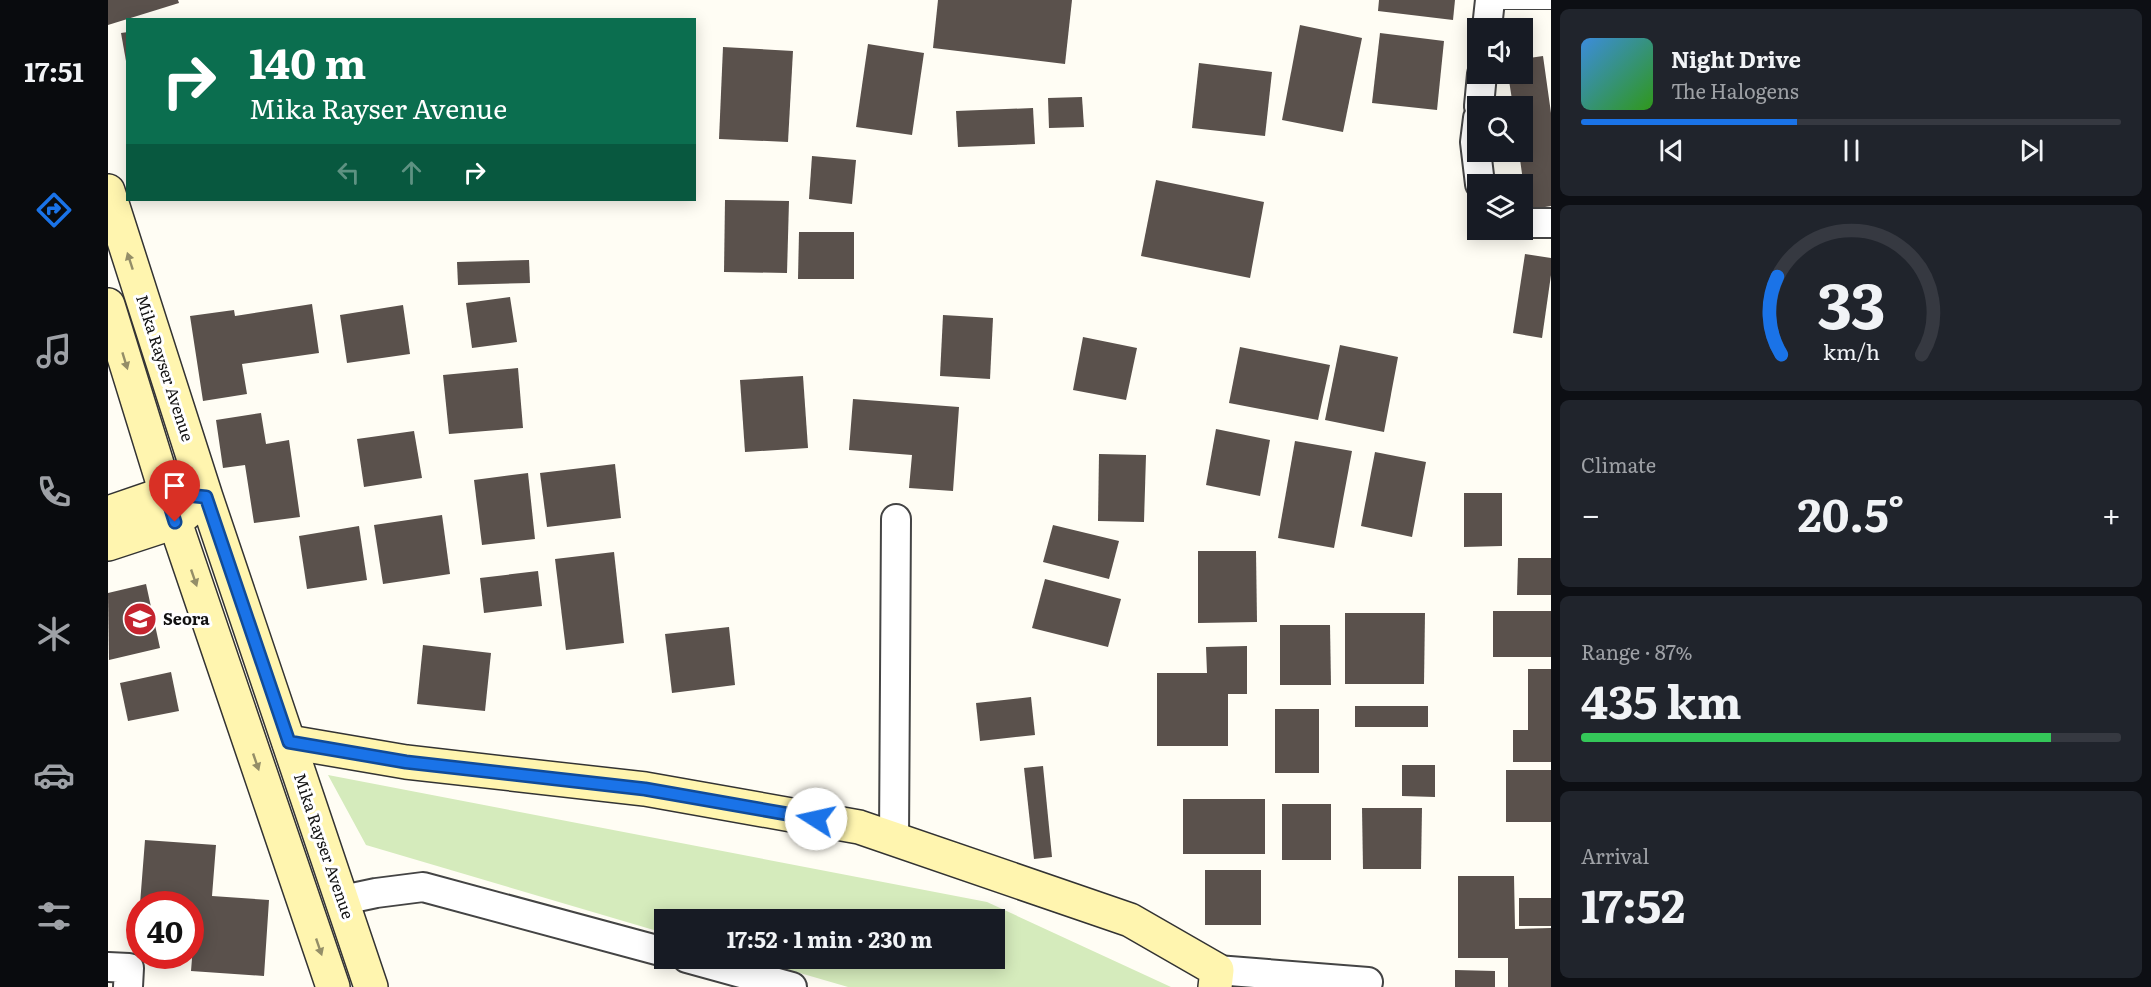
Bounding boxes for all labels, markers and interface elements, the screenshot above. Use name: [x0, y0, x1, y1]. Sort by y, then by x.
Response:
map controls: [1467, 18, 1533, 240]
button: sound: [1467, 18, 1533, 84]
text: 140 m: [249, 30, 366, 92]
icon: right: [150, 42, 228, 120]
text: Night Drive: [1671, 42, 1801, 75]
text: 17:51: [24, 50, 84, 90]
text: The Halogens: [1671, 75, 1799, 105]
text: Mika Rayser Avenue: [249, 87, 507, 127]
button: search: [1467, 96, 1533, 162]
icon: previous: [1655, 134, 1688, 167]
icon: pause: [1835, 134, 1868, 167]
icon: next: [2015, 134, 2048, 167]
icon: left: [332, 156, 365, 189]
icon: ahead: [395, 156, 428, 189]
icon: right: [458, 156, 491, 189]
button: layers: [1467, 174, 1533, 240]
icon: directions: [33, 189, 75, 231]
one-way arrow: [125, 252, 135, 270]
text: 33: [1817, 256, 1885, 348]
street label: Mika Rayser Avenue: [131, 291, 201, 444]
icon: music: [33, 330, 75, 372]
text: km/h: [1822, 335, 1880, 367]
one-way arrow: [121, 352, 130, 370]
text: Climate: [1581, 449, 1656, 479]
pin: [149, 460, 200, 522]
icon: arrive: [158, 469, 191, 502]
icon: phone: [33, 471, 75, 513]
text: 20.5°: [1797, 479, 1905, 546]
text: −: [1581, 488, 1600, 537]
text: +: [2102, 488, 2121, 537]
one-way arrow: [190, 569, 199, 587]
school or university icon: Seora: [122, 601, 158, 637]
place label: Seora: [163, 606, 210, 630]
icon: climate: [33, 613, 75, 655]
text: Range · 87%: [1581, 636, 1693, 666]
text: 435 km: [1581, 666, 1742, 733]
one-way arrow: [252, 753, 262, 771]
icon: car: [33, 754, 75, 796]
street label: Mika Rayser Avenue: [289, 769, 361, 922]
position arrow: [784, 787, 848, 851]
text: Arrival: [1581, 840, 1649, 870]
text: 17:52: [1581, 870, 1685, 937]
speed limit sign: 40: [126, 891, 204, 969]
icon: filters: [33, 895, 75, 937]
text: 17:52 · 1 min · 230 m: [727, 922, 932, 955]
one-way arrow: [315, 938, 324, 956]

